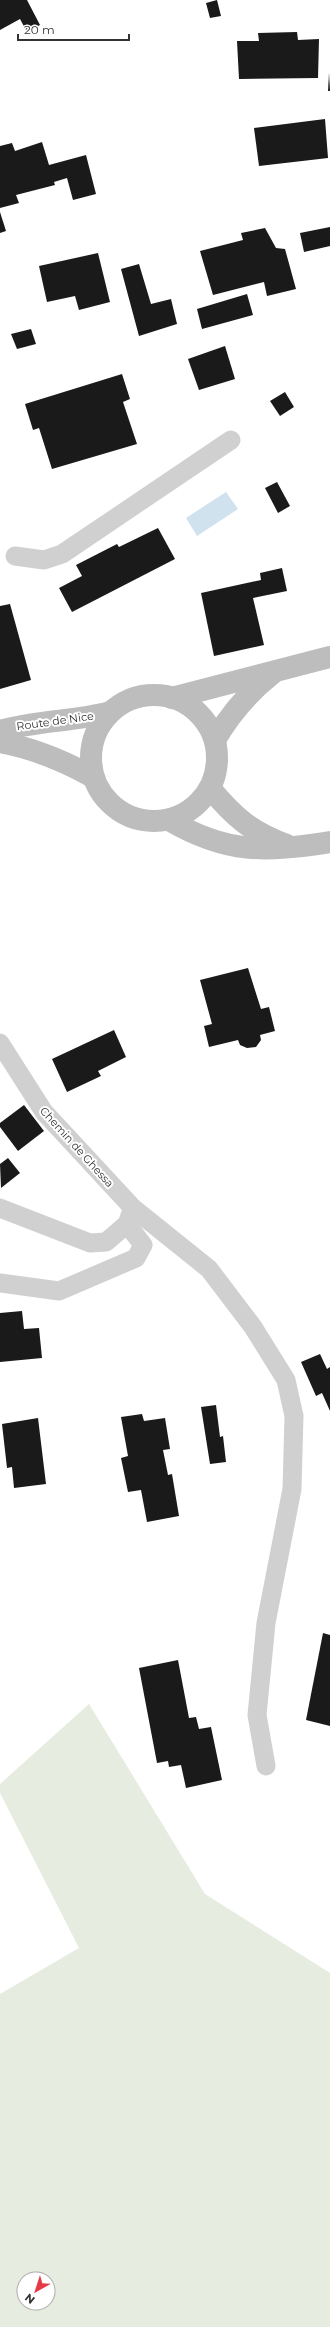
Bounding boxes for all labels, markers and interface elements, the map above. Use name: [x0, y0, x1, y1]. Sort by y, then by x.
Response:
scale bar: [18, 16, 129, 42]
text: 20 m: [24, 22, 55, 37]
street label: Route de Nice: [16, 709, 95, 733]
street label: Chemin de Ghessa: [37, 1104, 117, 1190]
north arrow: [16, 2271, 56, 2311]
text: N: [22, 2291, 38, 2307]

